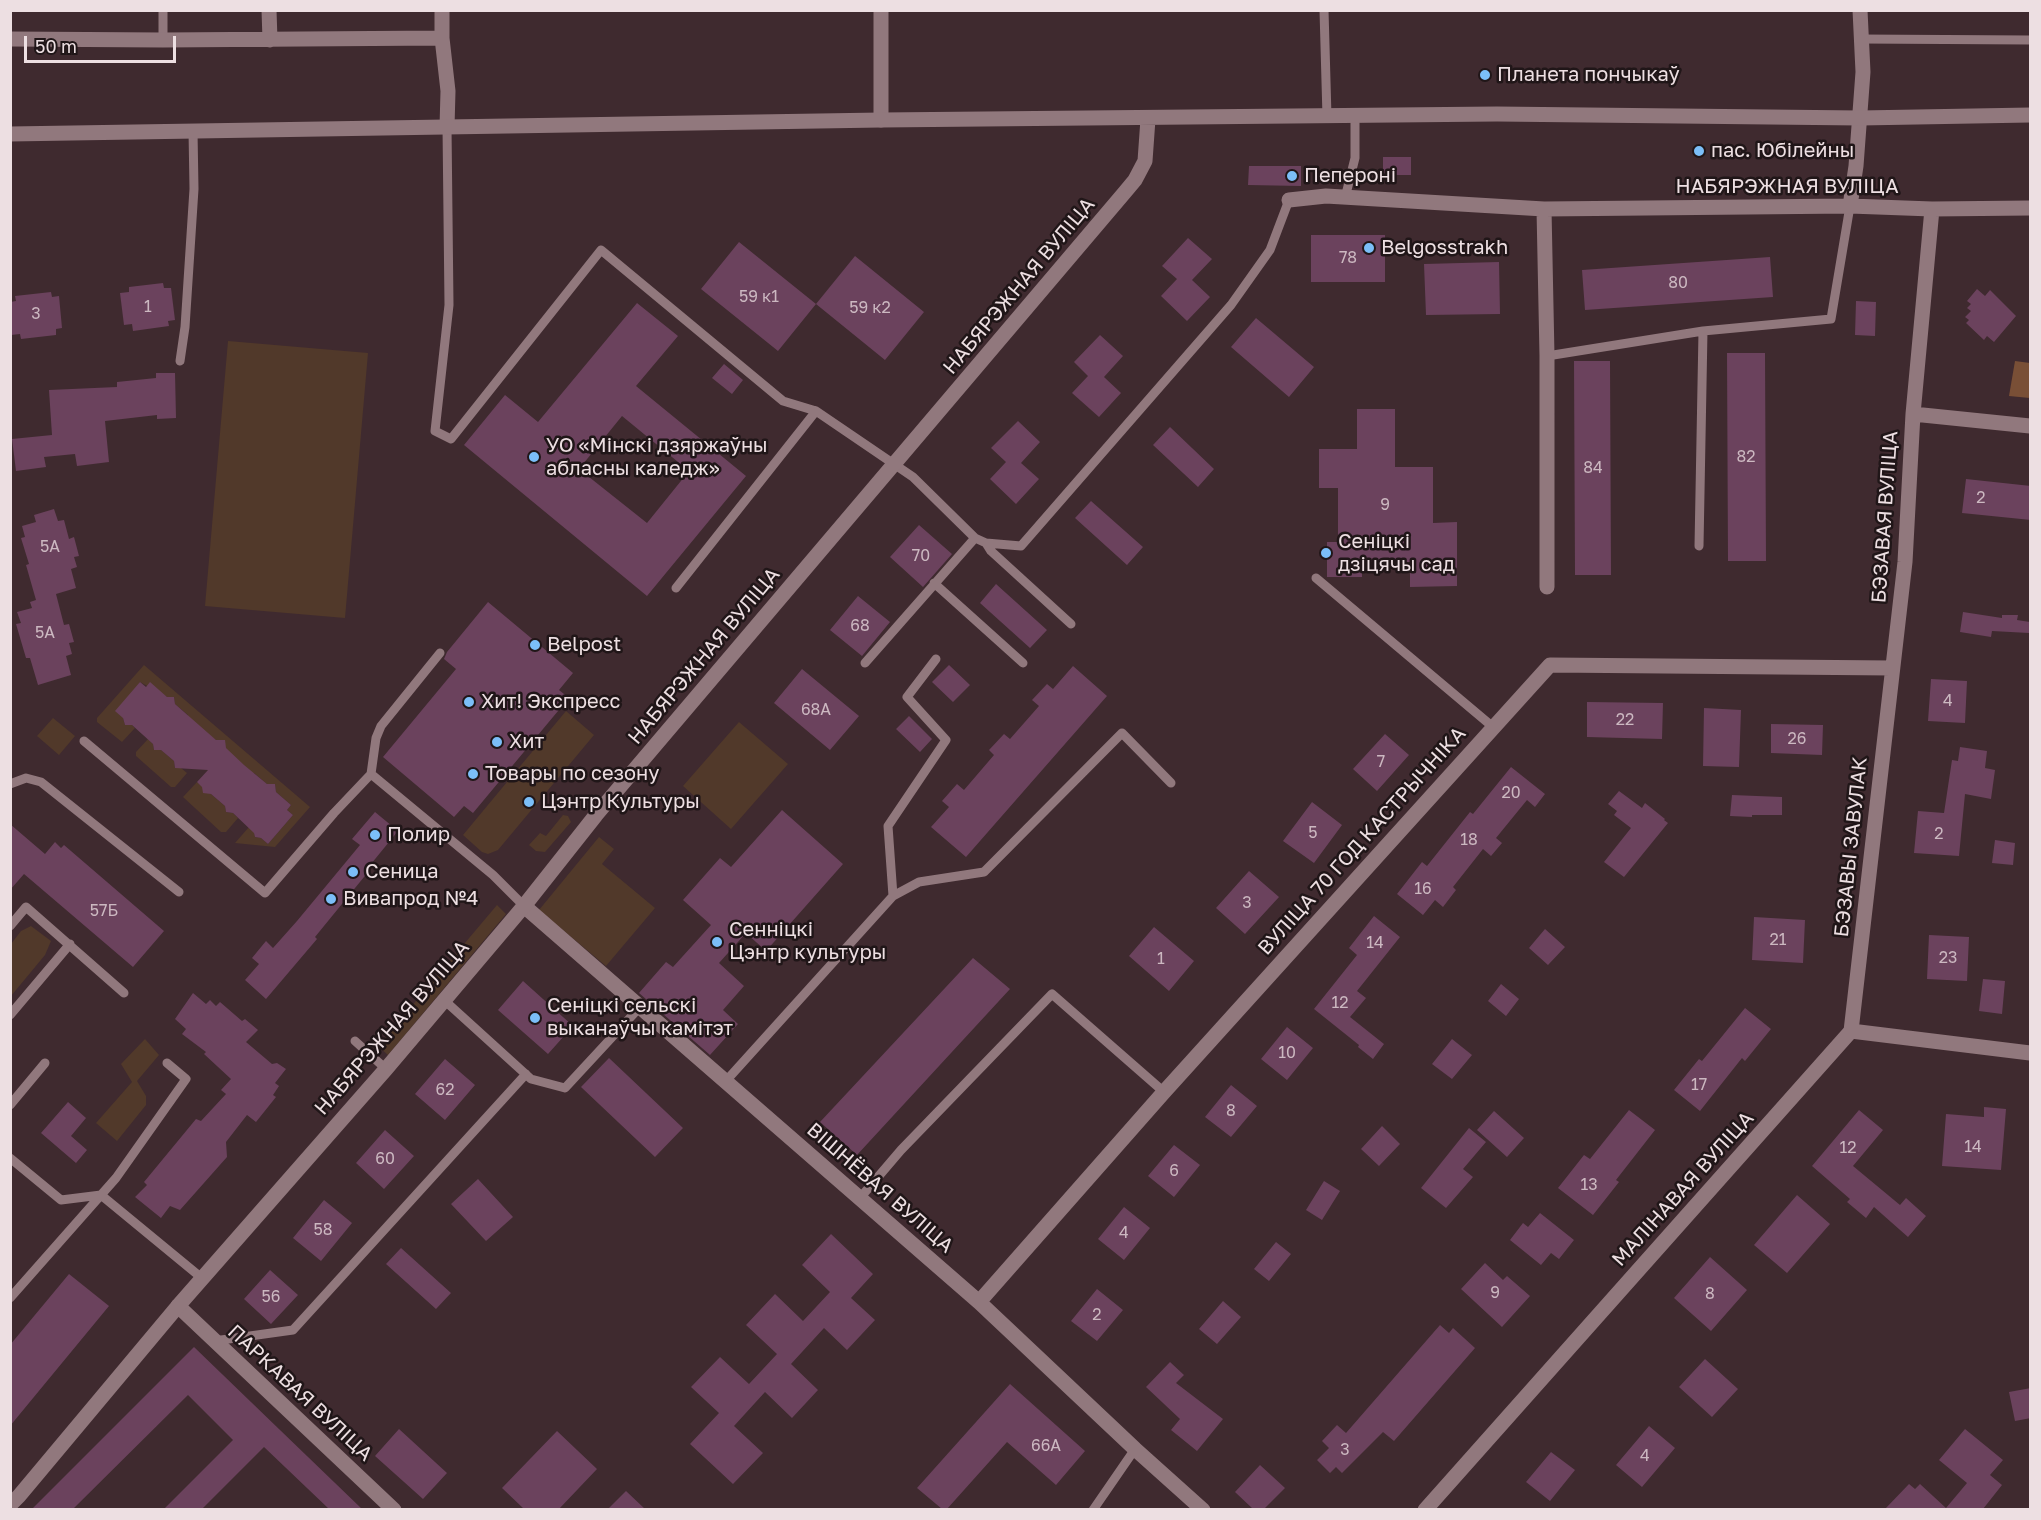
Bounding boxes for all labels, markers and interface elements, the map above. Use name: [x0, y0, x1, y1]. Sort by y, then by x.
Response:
scale bar: [27, 24, 178, 62]
text: 50 m: [35, 35, 77, 57]
place label: Планета пончыкаў: [1497, 63, 1680, 87]
marker: Планета пончыкаў: [1478, 68, 1492, 82]
place label: пас. Юбілейны: [1711, 139, 1854, 163]
marker: пас. Юбілейны: [1692, 144, 1706, 158]
place label: Пепероні: [1304, 164, 1396, 188]
marker: Пепероні: [1285, 169, 1299, 183]
street label: НАБЯРЭЖНАЯ ВУЛІЦА: [1675, 175, 1899, 199]
street label: НАБЯРЭЖНАЯ ВУЛІЦА: [938, 193, 1100, 379]
place label: Belgosstrakh: [1381, 236, 1508, 260]
marker: Belgosstrakh: [1362, 241, 1376, 255]
house number: 78: [1339, 248, 1357, 268]
house number: 80: [1668, 273, 1688, 293]
house number: 59 к1: [739, 287, 779, 307]
house number: 1: [144, 297, 152, 317]
house number: 59 к2: [849, 298, 891, 318]
house number: 3: [31, 304, 41, 324]
street label: БЭЗАВАЯ ВУЛІЦА: [1867, 430, 1903, 604]
place label: УО «Мінскі дзяржаўны абласны каледж»: [546, 434, 768, 481]
house number: 82: [1736, 447, 1756, 467]
marker: УО «Мінскі дзяржаўны абласны каледж»: [527, 450, 541, 464]
house number: 84: [1583, 458, 1603, 478]
house number: 2: [1976, 488, 1986, 508]
house number: 9: [1380, 495, 1390, 515]
place label: Сеніцкі дзіцячы сад: [1338, 530, 1455, 577]
house number: 5А: [40, 537, 60, 557]
house number: 70: [912, 546, 930, 566]
marker: Сеніцкі дзіцячы сад: [1319, 546, 1333, 560]
street label: НАБЯРЭЖНАЯ ВУЛІЦА: [623, 563, 785, 749]
house number: 68: [850, 616, 870, 636]
house number: 5А: [35, 623, 55, 643]
place label: Belpost: [547, 633, 621, 657]
marker: Belpost: [528, 638, 542, 652]
place label: Хит! Экспресс: [481, 690, 620, 714]
house number: 4: [1943, 691, 1953, 711]
marker: Хит! Экспресс: [462, 695, 476, 709]
house number: 68А: [801, 700, 831, 720]
house number: 22: [1616, 710, 1634, 730]
street label: ВУЛІЦА 70 ГОД КАСТРЫЧНІКА: [1253, 722, 1471, 960]
house number: 26: [1788, 729, 1806, 749]
place label: Хит: [509, 730, 544, 754]
marker: Хит: [490, 735, 504, 749]
house number: 7: [1377, 752, 1385, 772]
street label: БЭЗАВЫ ЗАВУЛАК: [1830, 756, 1872, 938]
place label: Товары по сезону: [485, 762, 659, 786]
marker: Товары по сезону: [466, 767, 480, 781]
house number: 20: [1501, 783, 1521, 803]
place label: Цэнтр Культуры: [541, 790, 700, 814]
marker: Цэнтр Культуры: [522, 795, 536, 809]
place label: Полир: [387, 823, 450, 847]
house number: 5: [1308, 823, 1318, 843]
house number: 2: [1934, 824, 1944, 844]
marker: Полир: [368, 828, 382, 842]
house number: 18: [1460, 830, 1478, 850]
place label: Сеница: [365, 860, 438, 884]
marker: Сеница: [346, 865, 360, 879]
house number: 16: [1414, 879, 1432, 899]
place label: Вивапрод №4: [343, 887, 478, 911]
marker: Вивапрод №4: [324, 892, 338, 906]
house number: 3: [1242, 893, 1252, 913]
house number: 57Б: [90, 901, 118, 921]
place label: Сенніцкі Цэнтр культуры: [729, 918, 886, 965]
house number: 21: [1769, 930, 1787, 950]
house number: 14: [1366, 933, 1384, 953]
marker: Сенніцкі Цэнтр культуры: [710, 935, 724, 949]
street label: НАБЯРЭЖНАЯ ВУЛІЦА: [310, 936, 474, 1120]
house number: 23: [1939, 948, 1957, 968]
house number: 1: [1157, 949, 1165, 969]
house number: 12: [1331, 993, 1349, 1013]
place label: Сеніцкі сельскі выканаўчы камітэт: [547, 994, 733, 1041]
marker: Сеніцкі сельскі выканаўчы камітэт: [528, 1011, 542, 1025]
house number: 10: [1278, 1043, 1296, 1063]
house number: 17: [1691, 1075, 1707, 1095]
house number: 62: [436, 1080, 454, 1100]
house number: 8: [1226, 1101, 1236, 1121]
street label: МАЛІНАВАЯ ВУЛІЦА: [1607, 1107, 1759, 1271]
street label: ВІШНЁВАЯ ВУЛІЦА: [802, 1118, 958, 1258]
house number: 14: [1964, 1137, 1982, 1157]
house number: 12: [1839, 1138, 1857, 1158]
house number: 60: [375, 1149, 395, 1169]
house number: 6: [1169, 1161, 1179, 1181]
house number: 13: [1580, 1175, 1598, 1195]
house number: 58: [313, 1220, 333, 1240]
house number: 4: [1119, 1223, 1129, 1243]
house number: 9: [1490, 1283, 1500, 1303]
house number: 8: [1705, 1284, 1715, 1304]
house number: 56: [262, 1287, 280, 1307]
house number: 2: [1092, 1305, 1102, 1325]
street label: ПАРКАВАЯ ВУЛІЦА: [223, 1320, 377, 1466]
house number: 66А: [1031, 1436, 1061, 1456]
house number: 3: [1340, 1440, 1350, 1460]
house number: 4: [1640, 1446, 1650, 1466]

